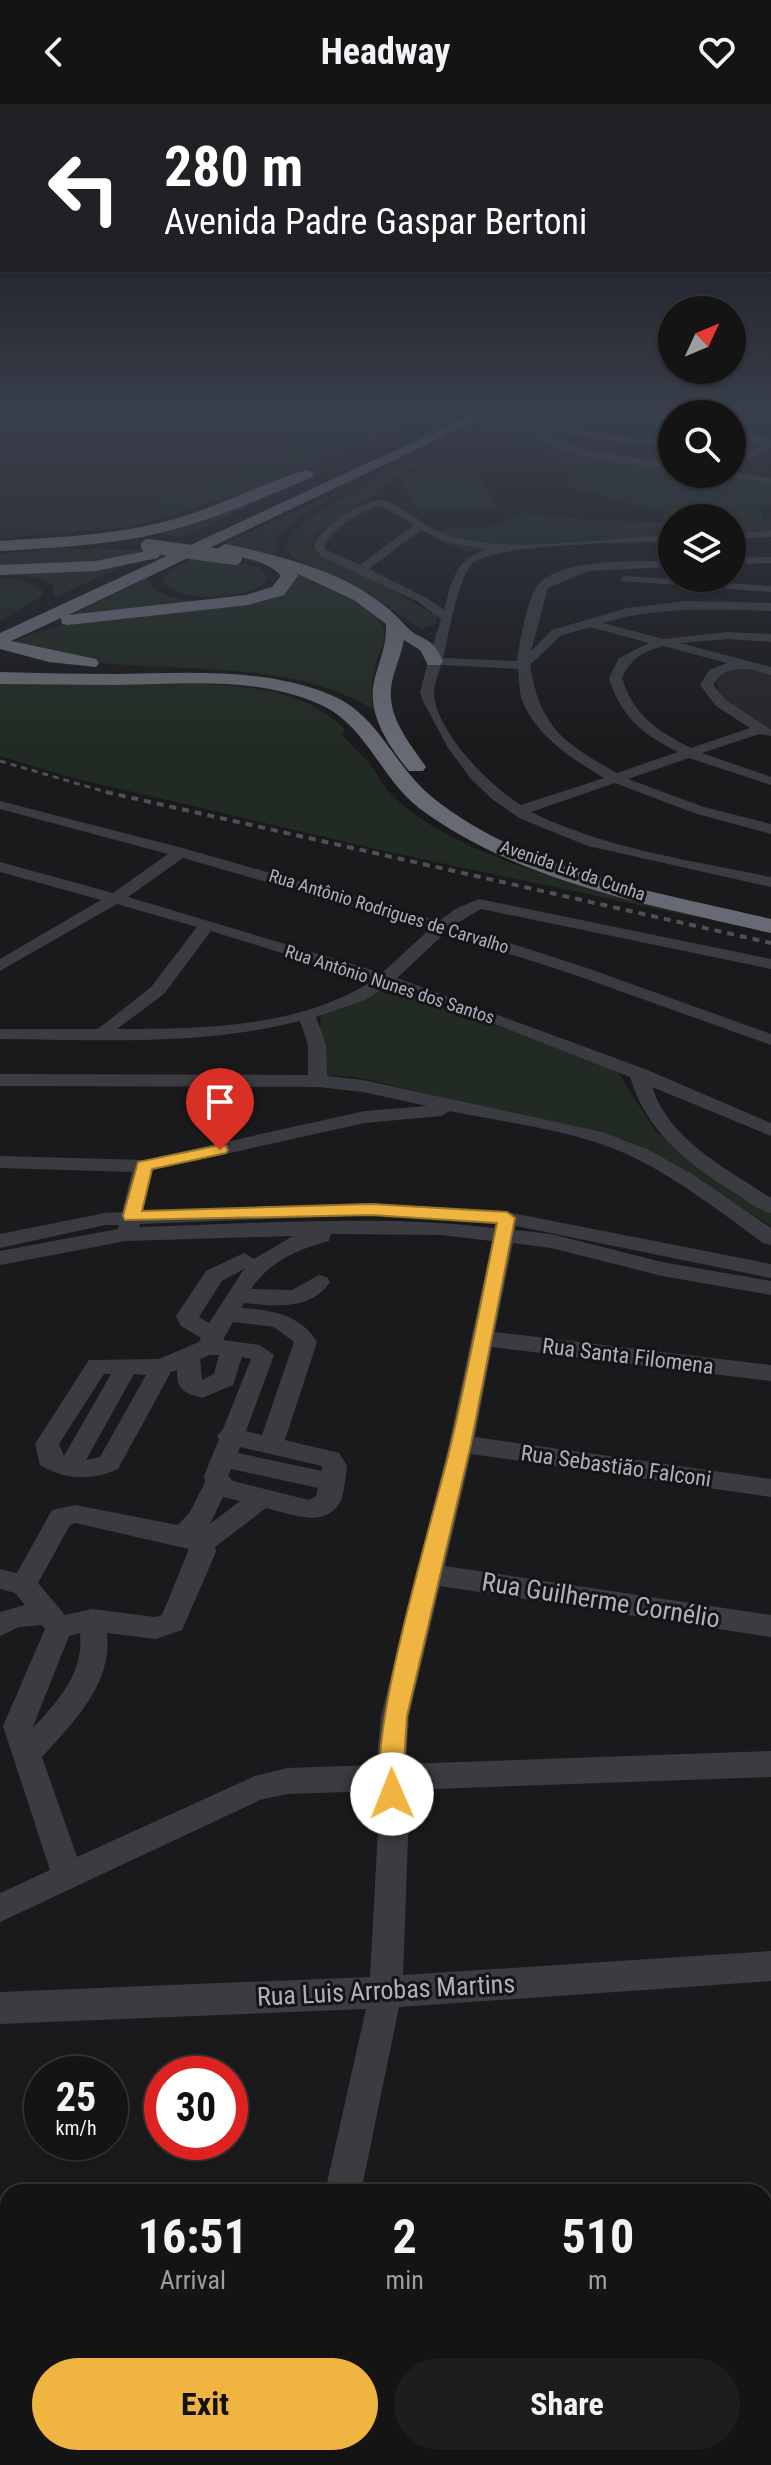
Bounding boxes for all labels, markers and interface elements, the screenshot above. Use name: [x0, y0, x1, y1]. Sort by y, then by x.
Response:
icon: back: [32, 30, 76, 74]
icon: heart: [695, 30, 739, 74]
text: Headway: [321, 31, 450, 73]
text: 280 m: [164, 134, 303, 200]
icon: left: [32, 136, 136, 240]
text: Avenida Padre Gaspar Bertoni: [164, 201, 587, 243]
north arrow: [658, 296, 746, 384]
map controls: [658, 296, 746, 592]
button: search: [658, 400, 746, 488]
button: layers: [658, 504, 746, 592]
street label: Avenida Lix da Cunha: [498, 835, 648, 905]
street label: Rua Antônio Rodrigues de Carvalho: [266, 864, 512, 958]
street label: Rua Antônio Nunes dos Santos: [283, 940, 497, 1028]
pin: [186, 1068, 254, 1150]
icon: arrive: [198, 1080, 242, 1124]
street label: Rua Santa Filomena: [541, 1333, 715, 1379]
street label: Rua Sebastião Falconi: [519, 1440, 713, 1492]
street label: Rua Guilherme Cornélio: [480, 1566, 722, 1634]
position arrow: [350, 1752, 434, 1836]
street label: Rua Luis Arrobas Martins: [256, 1968, 516, 2012]
speed limit sign: 30: [144, 2056, 248, 2160]
text: 25: [56, 2074, 96, 2121]
text: km/h: [55, 2116, 97, 2140]
text: 16:51: [138, 2208, 248, 2265]
text: 2: [393, 2208, 417, 2265]
text: 510: [561, 2208, 634, 2265]
text: Arrival: [160, 2265, 226, 2295]
text: min: [386, 2265, 424, 2295]
text: m: [588, 2265, 608, 2295]
button: Exit: [32, 2358, 378, 2450]
button: Share: [394, 2358, 740, 2450]

